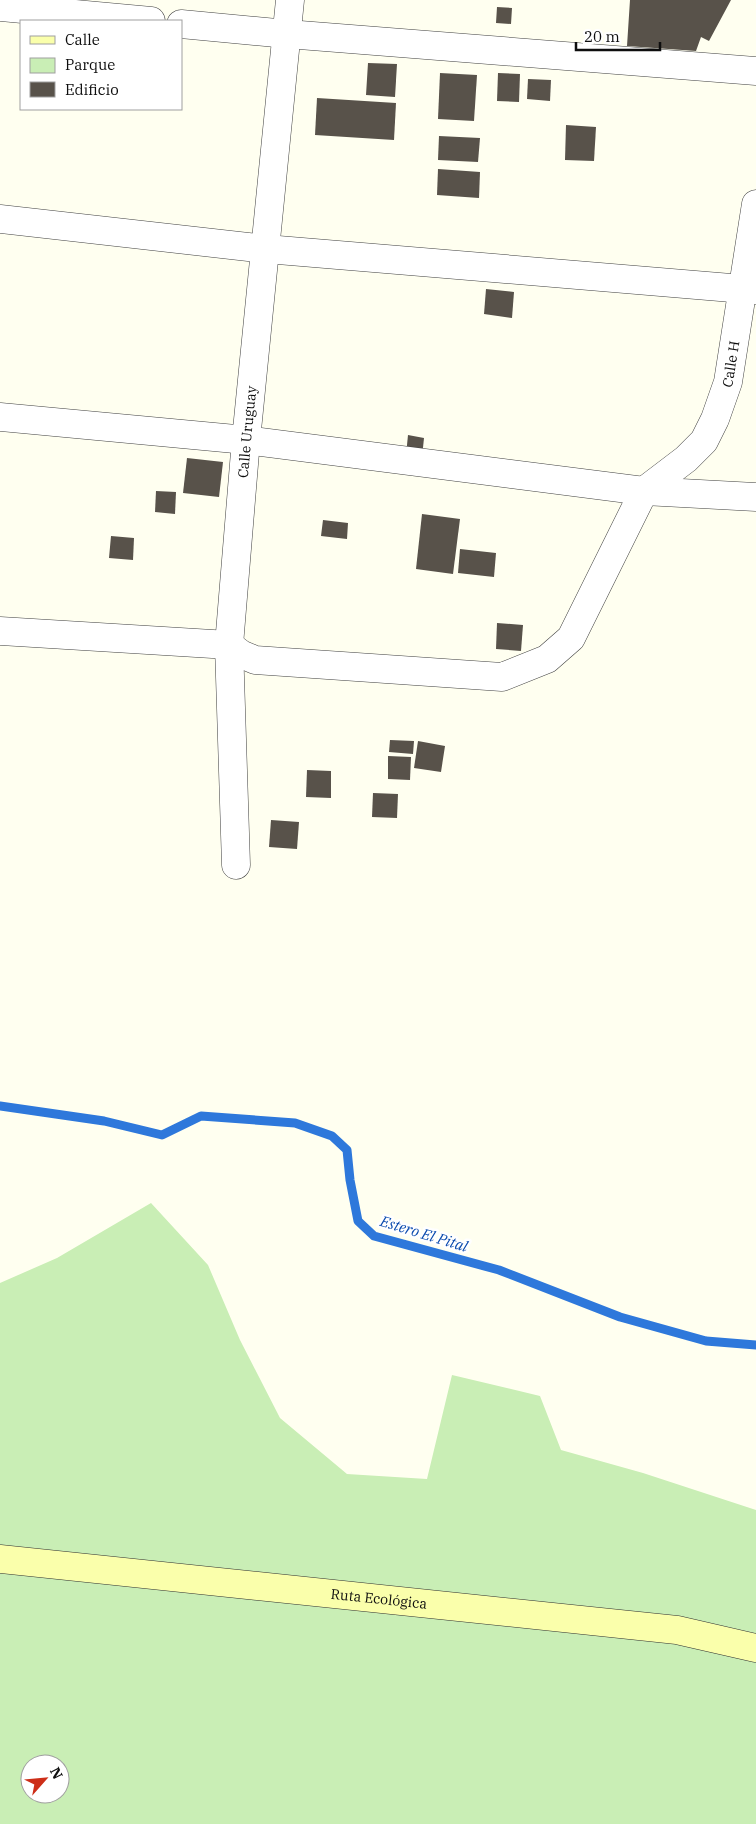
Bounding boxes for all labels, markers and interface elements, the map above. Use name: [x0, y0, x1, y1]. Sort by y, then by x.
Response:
legend: [20, 20, 182, 110]
scale bar: [576, 20, 660, 52]
text: 20 m: [584, 27, 620, 46]
text: Calle: [65, 30, 100, 49]
text: Parque: [65, 55, 115, 74]
text: Edificio: [65, 80, 119, 99]
street label: Calle H: [718, 340, 743, 390]
street label: Calle Uruguay: [234, 384, 260, 479]
water label: Estero El Pital: [377, 1211, 471, 1256]
street label: Ruta Ecológica: [330, 1585, 428, 1613]
north arrow: [20, 1754, 70, 1804]
text: N: [46, 1764, 67, 1782]

